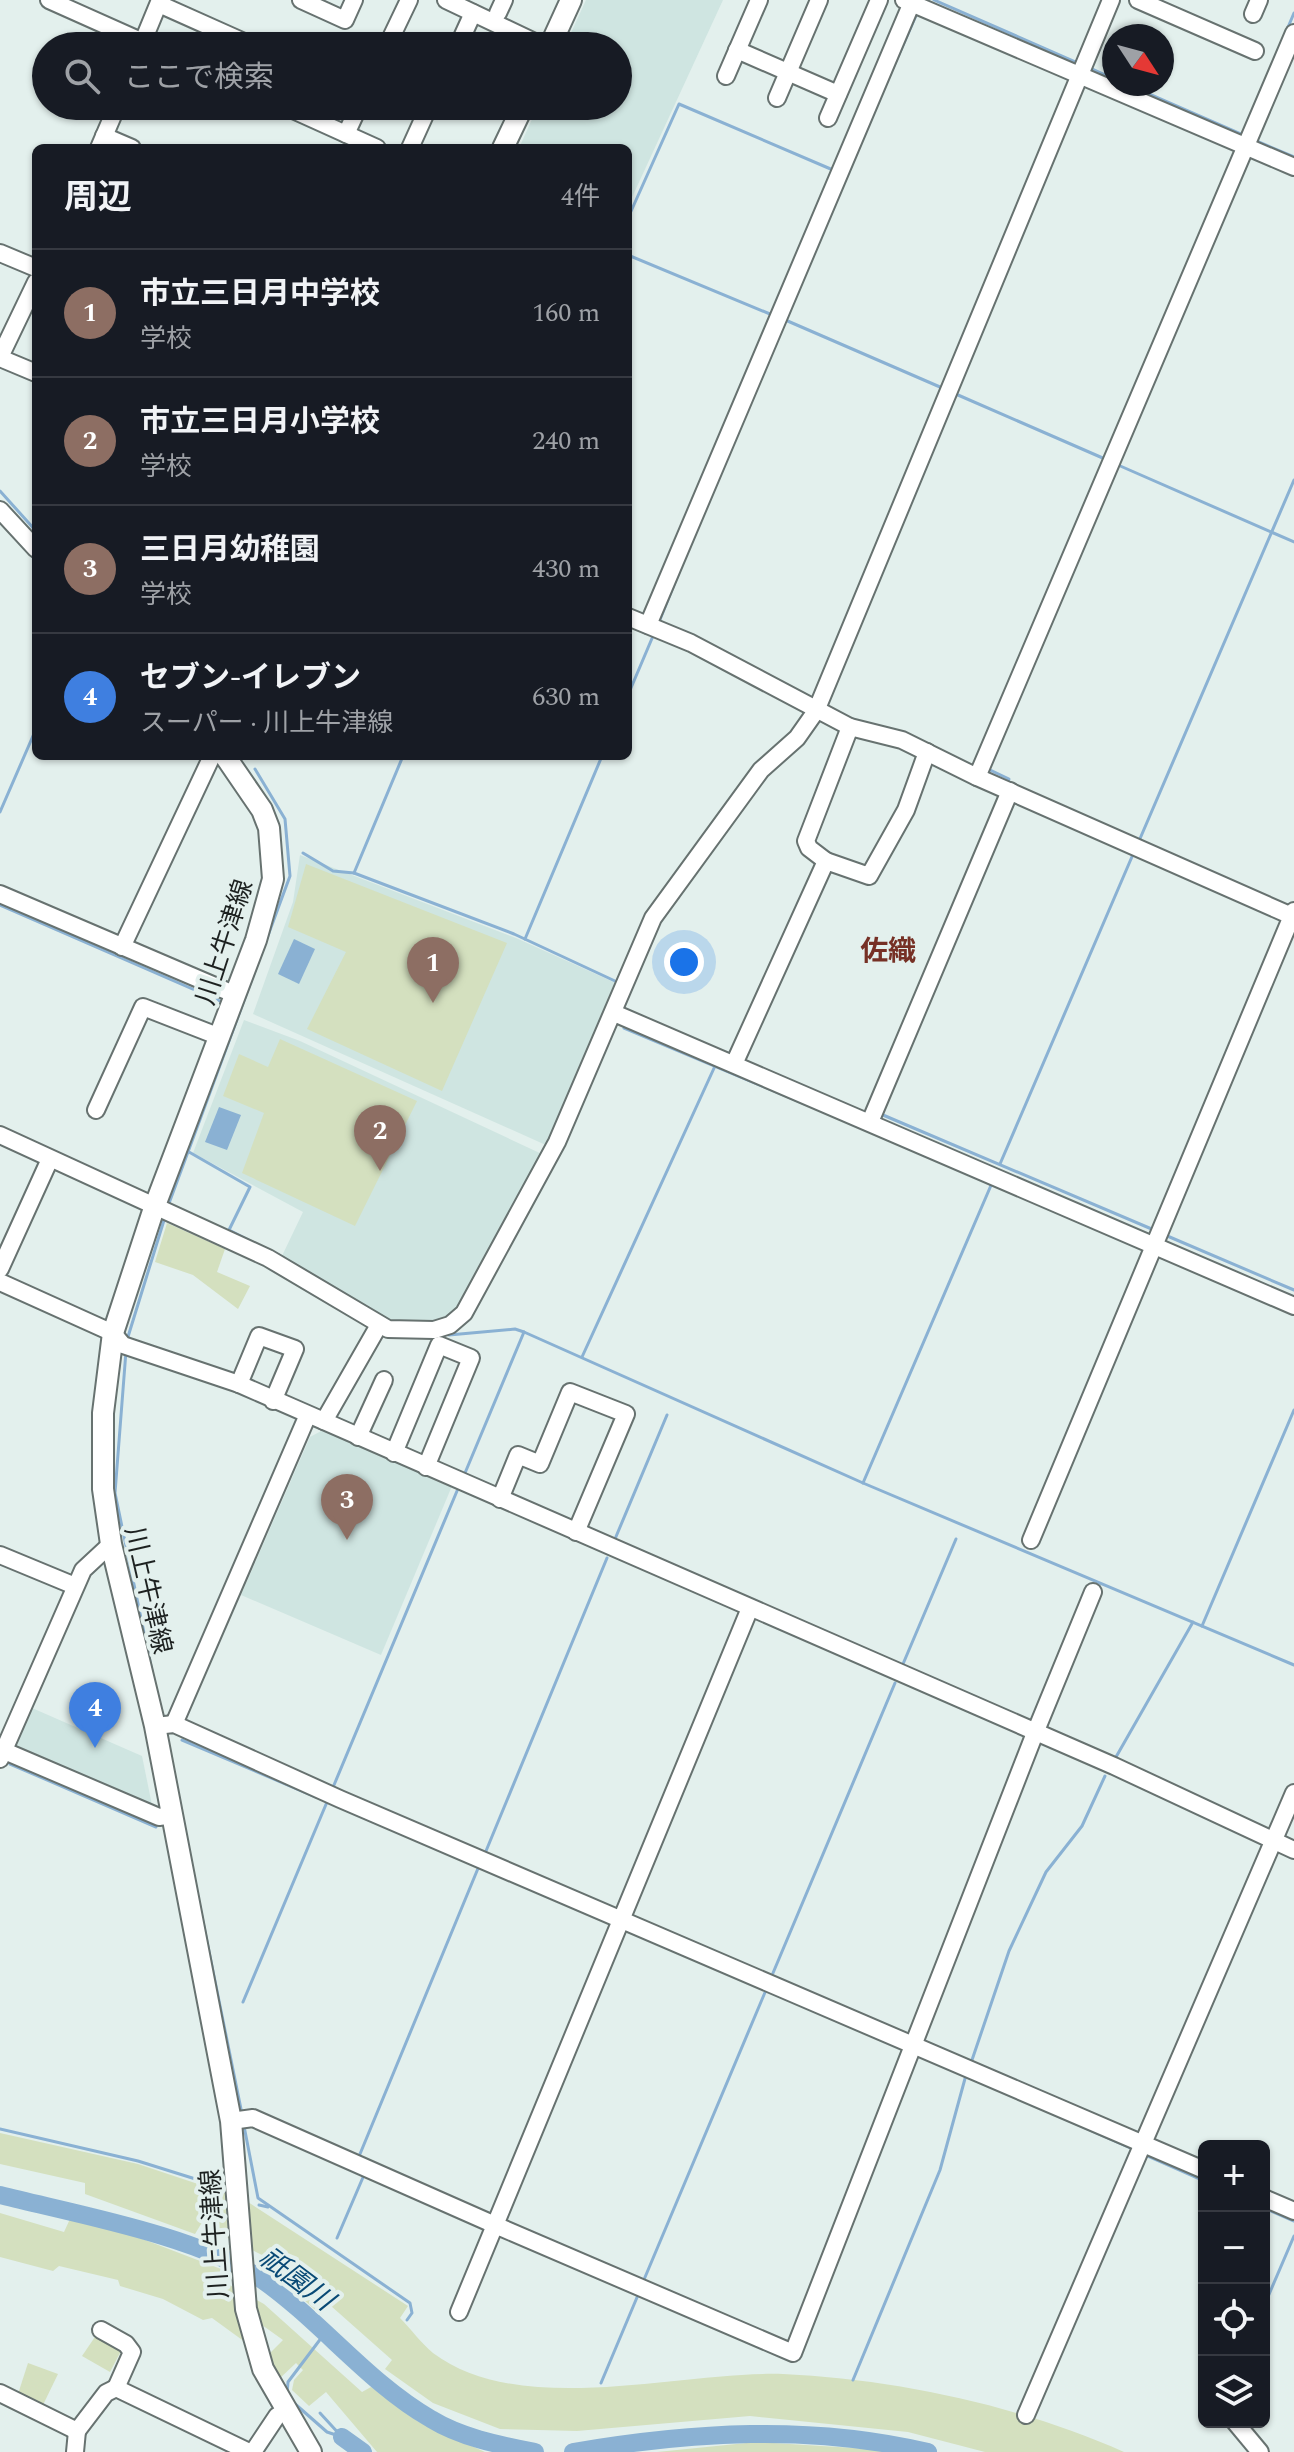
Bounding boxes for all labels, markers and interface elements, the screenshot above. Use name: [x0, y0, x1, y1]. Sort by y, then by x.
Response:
north arrow: [1102, 24, 1174, 96]
search box: [32, 32, 632, 120]
icon: search: [60, 54, 104, 98]
text: ここで検索: [124, 55, 274, 101]
text: 周辺: [64, 172, 132, 224]
text: 4件: [561, 177, 600, 217]
text: 市立三日月中学校: [140, 271, 380, 317]
text: 1: [83, 293, 97, 333]
text: 160 m: [532, 293, 600, 333]
text: 学校: [140, 319, 192, 359]
text: 市立三日月小学校: [140, 399, 380, 445]
text: 2: [83, 421, 97, 461]
text: 240 m: [532, 421, 600, 461]
text: 学校: [140, 447, 192, 487]
text: 三日月幼稚園: [140, 527, 320, 573]
text: 3: [83, 549, 97, 589]
text: 430 m: [532, 549, 600, 589]
text: 学校: [140, 575, 192, 615]
text: セブン-イレブン: [140, 655, 361, 701]
text: 4: [83, 677, 97, 717]
text: 630 m: [532, 677, 600, 717]
text: スーパー · 川上牛津線: [140, 703, 393, 743]
street label: 川上牛津線: [186, 874, 264, 1010]
district label: 佐織: [860, 930, 916, 973]
pin: 1: [407, 937, 459, 1003]
your location: [664, 942, 704, 982]
pin: 2: [354, 1105, 406, 1171]
pin: 3: [321, 1474, 373, 1540]
street label: 川上牛津線: [114, 1522, 182, 1658]
pin: 4: [69, 1682, 121, 1748]
map controls: [1198, 2140, 1270, 2428]
button: +: [1198, 2140, 1270, 2212]
street label: 川上牛津線: [191, 2168, 239, 2300]
button: −: [1198, 2212, 1270, 2284]
water label: 祇園川: [250, 2237, 345, 2323]
button: locate: [1198, 2284, 1270, 2356]
button: layers: [1198, 2356, 1270, 2428]

